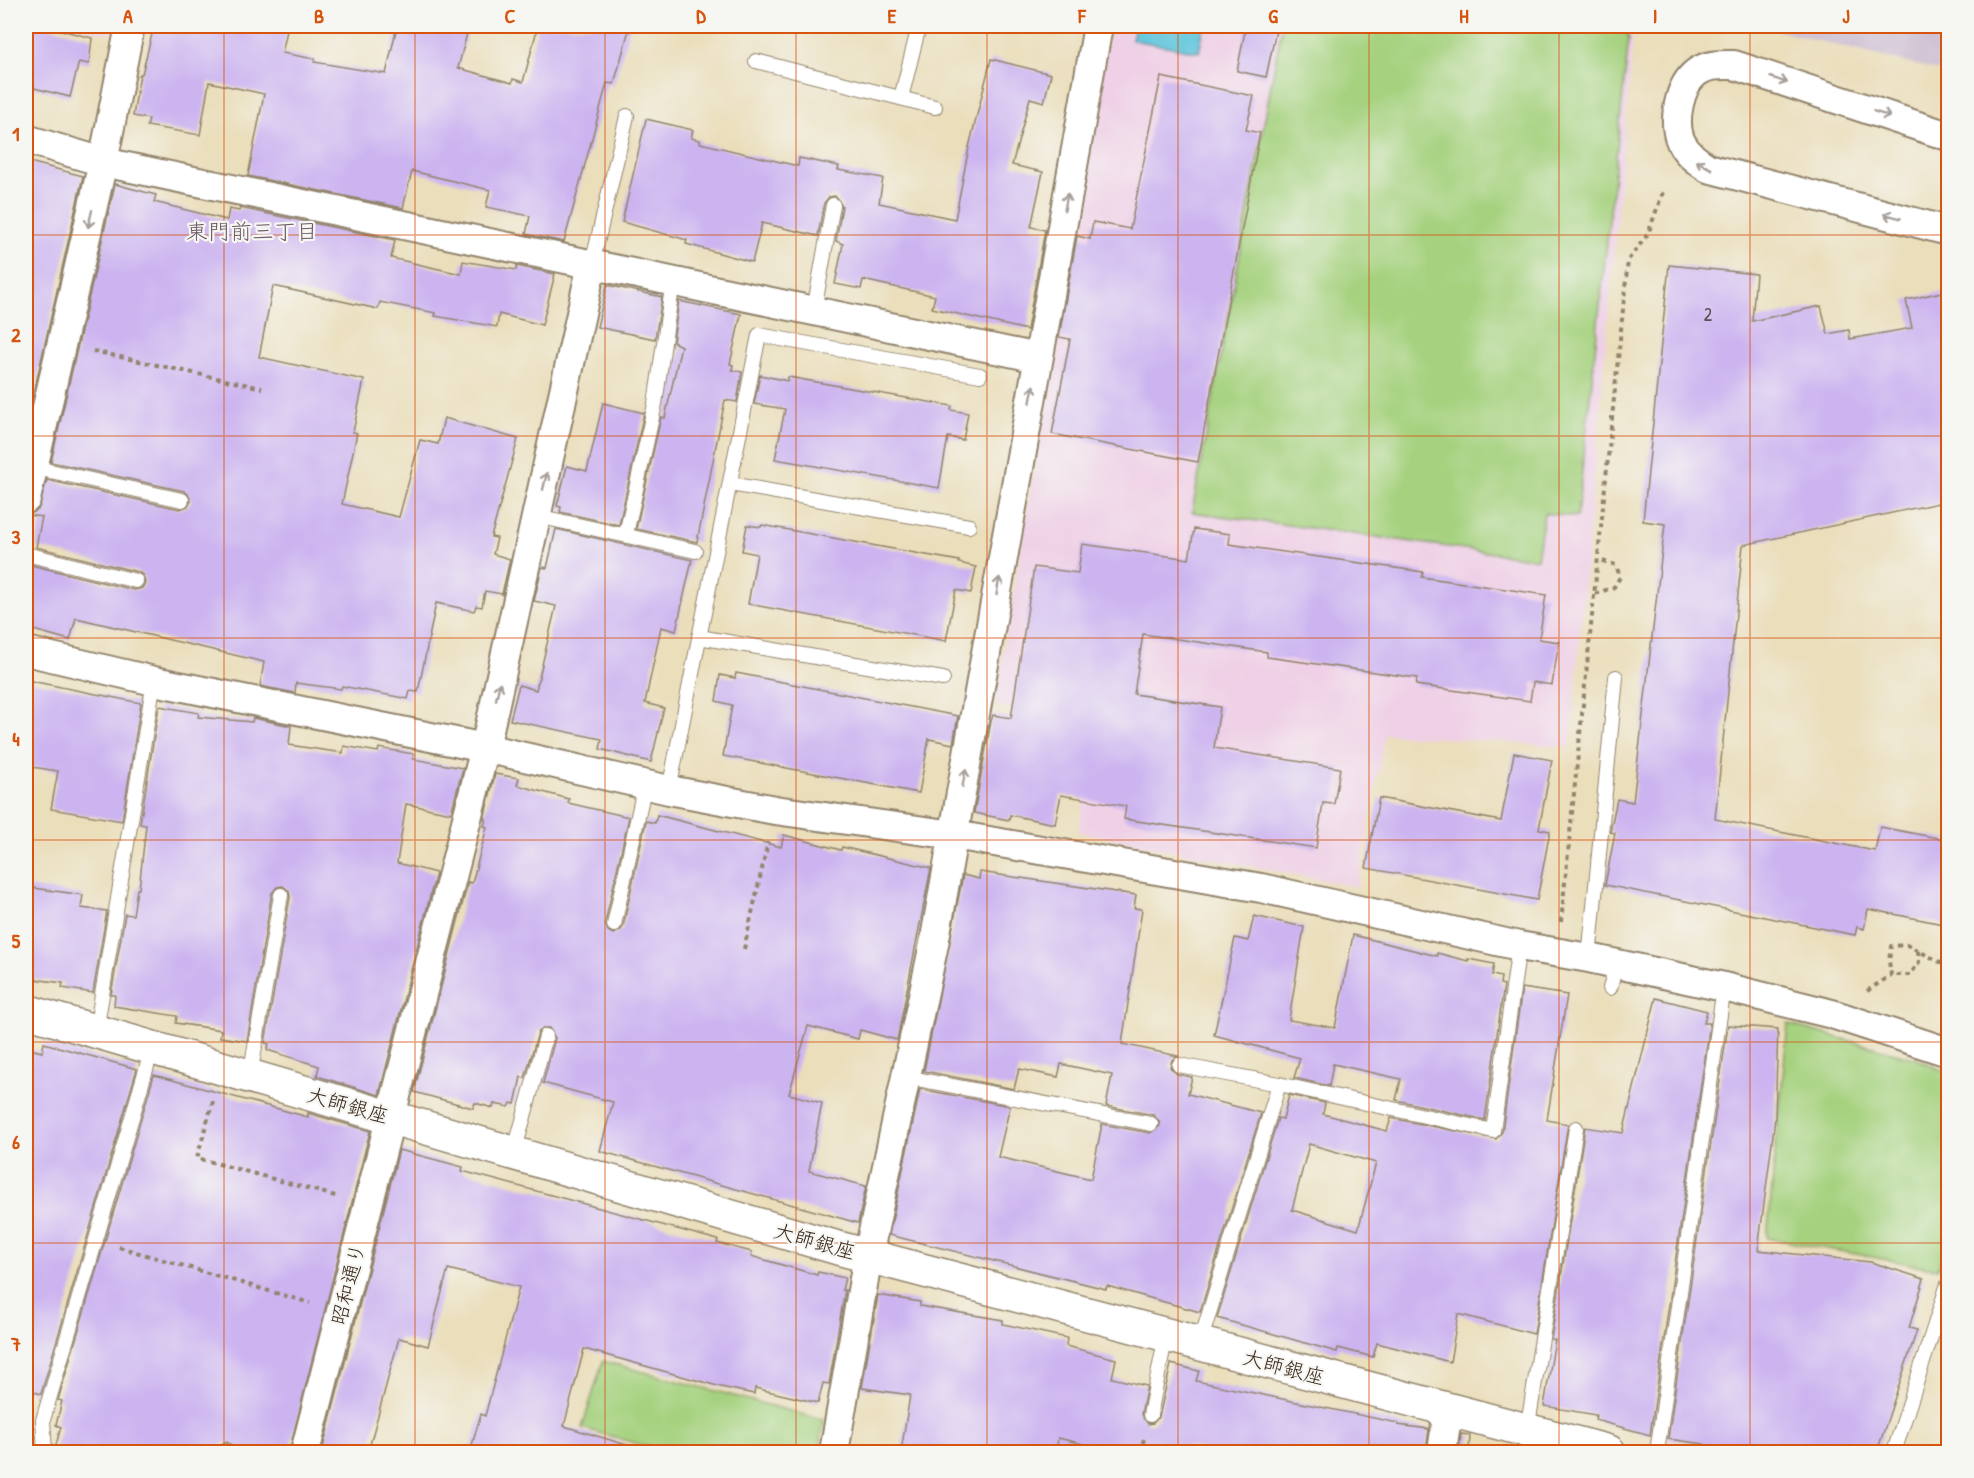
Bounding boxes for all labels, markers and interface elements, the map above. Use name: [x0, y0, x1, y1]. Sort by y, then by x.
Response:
text: A: [123, 2, 133, 29]
text: B: [314, 2, 324, 29]
text: C: [505, 2, 516, 29]
text: D: [696, 2, 706, 29]
text: E: [888, 2, 897, 29]
text: F: [1077, 2, 1087, 29]
text: G: [1268, 2, 1278, 29]
text: H: [1459, 2, 1469, 29]
text: I: [1653, 2, 1657, 29]
text: J: [1842, 2, 1850, 29]
one-way arrow: [1769, 76, 1788, 87]
one-way arrow: [1872, 110, 1891, 121]
text: 1: [12, 120, 20, 147]
one-way arrow: [1696, 159, 1713, 171]
one-way arrow: [1061, 192, 1072, 212]
one-way arrow: [83, 209, 95, 228]
one-way arrow: [1883, 210, 1902, 222]
district label: 東門前三丁目: [186, 216, 318, 246]
house number: 2: [1704, 302, 1713, 327]
text: 2: [11, 321, 21, 348]
one-way arrow: [1027, 384, 1038, 404]
one-way arrow: [540, 471, 552, 490]
text: 3: [12, 523, 21, 550]
one-way arrow: [993, 576, 1004, 596]
one-way arrow: [493, 682, 505, 701]
text: 4: [12, 725, 20, 752]
one-way arrow: [959, 768, 970, 788]
text: 5: [12, 927, 21, 954]
street label: 大師銀座: [304, 1079, 392, 1131]
text: 6: [12, 1128, 20, 1155]
street label: 大師銀座: [771, 1215, 859, 1267]
street label: 昭和通り: [324, 1240, 372, 1328]
text: 7: [10, 1330, 21, 1357]
street label: 大師銀座: [1240, 1342, 1328, 1392]

